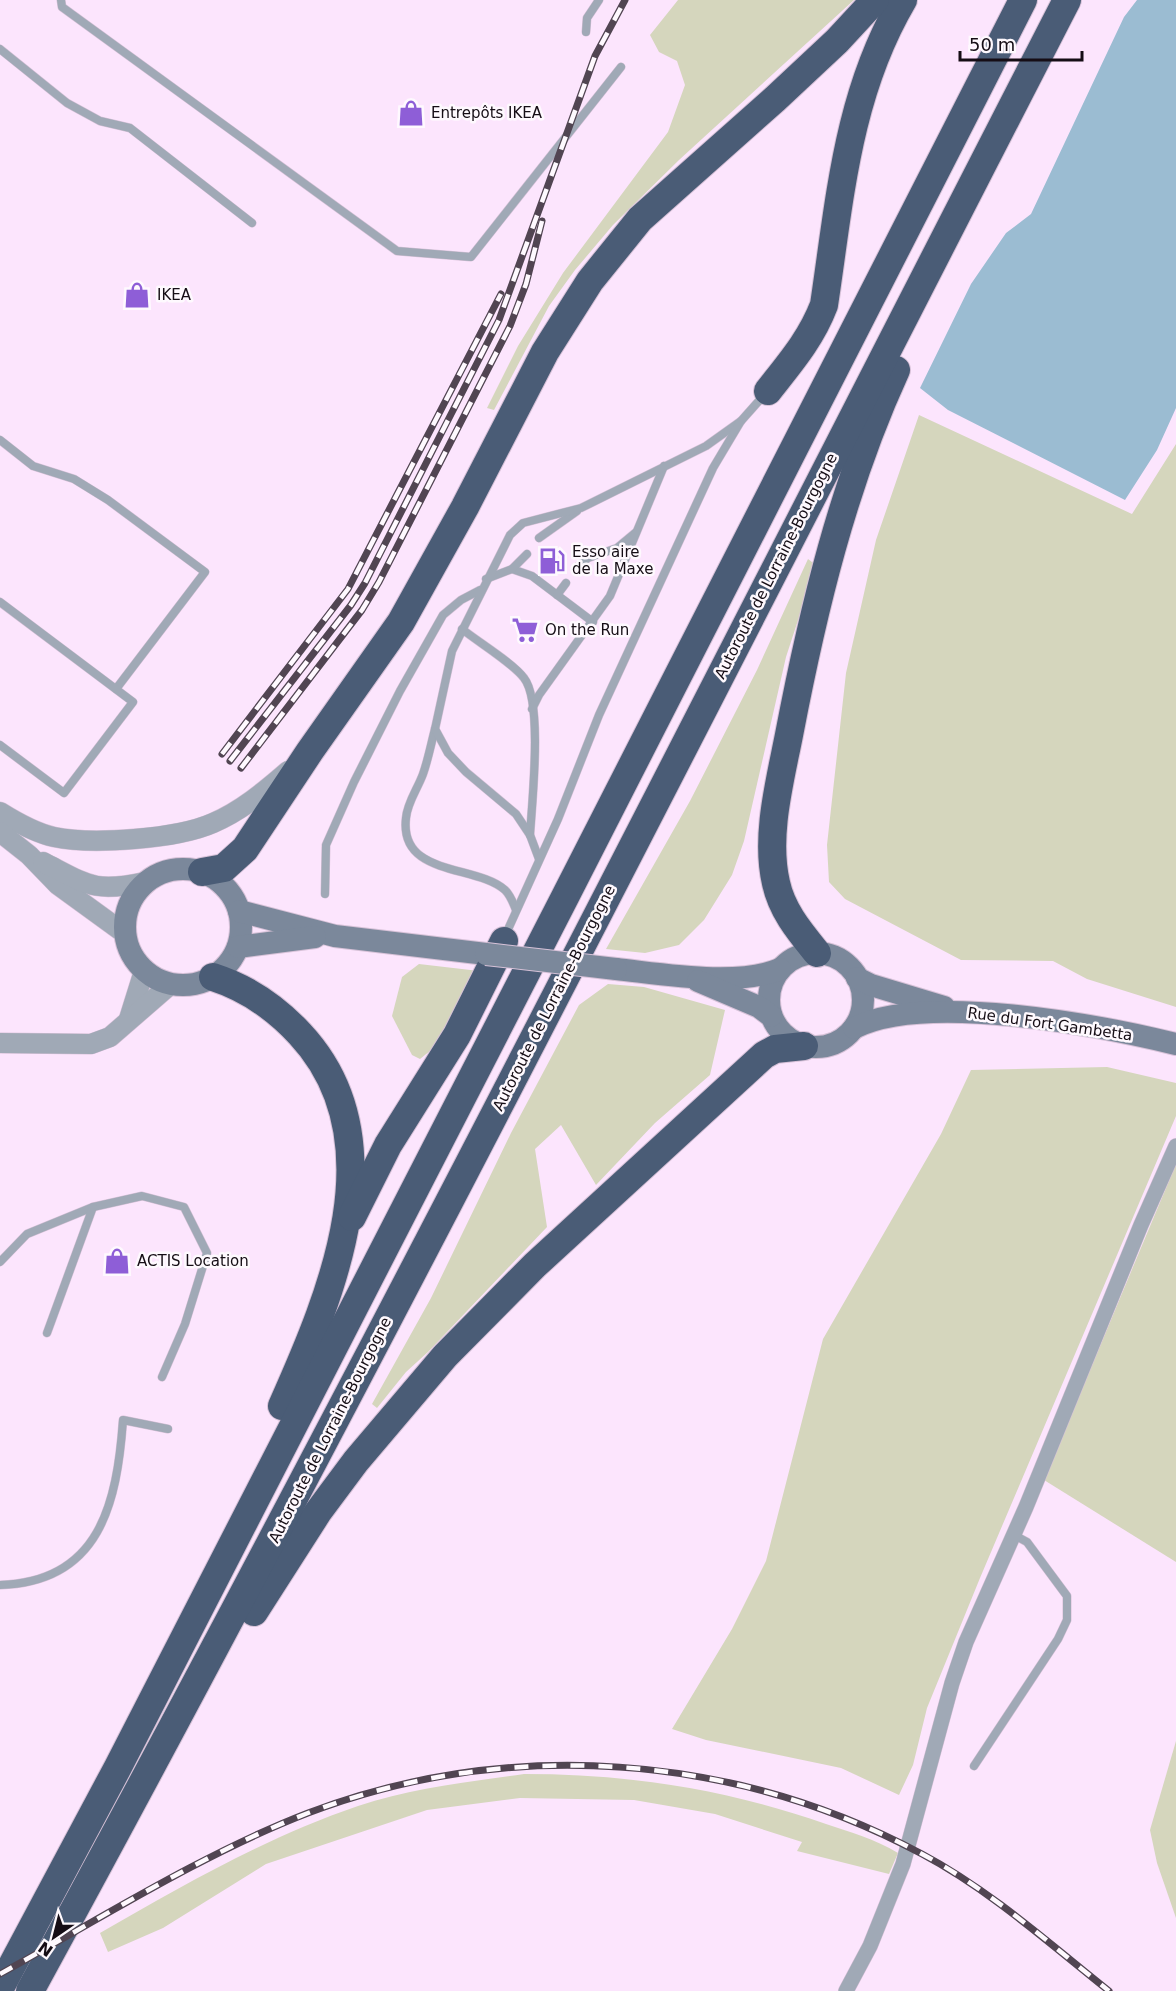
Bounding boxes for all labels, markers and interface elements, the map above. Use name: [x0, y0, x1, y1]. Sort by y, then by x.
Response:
scale bar: [960, 24, 1082, 62]
text: 50 m: [969, 34, 1015, 55]
shop icon: Entrepôts IKEA: [396, 98, 426, 128]
place label: Entrepôts IKEA: [431, 104, 543, 122]
shop icon: IKEA: [122, 280, 152, 310]
place label: IKEA: [157, 286, 192, 304]
street label: Autoroute de Lorraine-Bourgogne: [711, 450, 841, 682]
place label: Esso aire de la Maxe: [572, 543, 653, 578]
fuel station icon: Esso aire de la Maxe: [537, 546, 567, 576]
supermarket icon: On the Run: [510, 615, 540, 645]
place label: On the Run: [545, 621, 629, 639]
street label: Autoroute de Lorraine-Bourgogne: [489, 882, 619, 1114]
street label: Rue du Fort Gambetta: [966, 1004, 1134, 1044]
shop icon: ACTIS Location: [102, 1246, 132, 1276]
place label: ACTIS Location: [137, 1252, 249, 1270]
street label: Autoroute de Lorraine-Bourgogne: [265, 1314, 395, 1546]
north arrow: [24, 1907, 84, 1967]
text: N: [35, 1937, 57, 1960]

